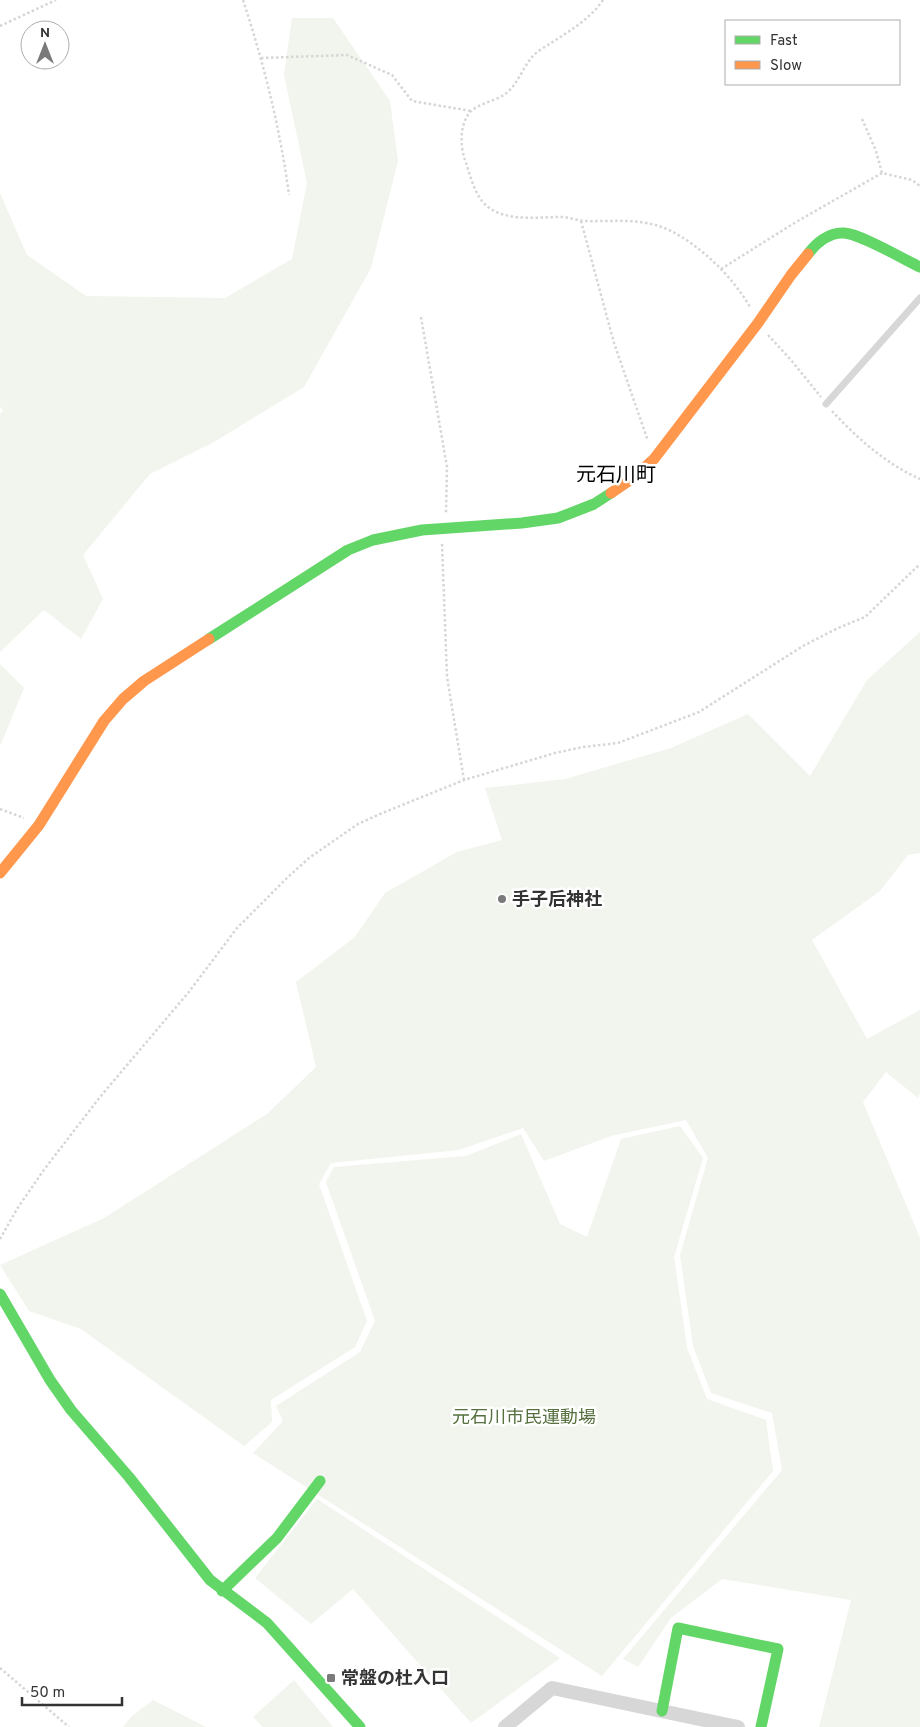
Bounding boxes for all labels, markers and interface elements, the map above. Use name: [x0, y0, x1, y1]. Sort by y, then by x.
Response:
north arrow: [20, 20, 70, 70]
legend: [725, 20, 900, 85]
text: N: [40, 25, 50, 42]
text: Fast: [770, 32, 798, 51]
text: Slow: [770, 57, 802, 76]
district label: 元石川町: [576, 463, 656, 489]
place label: 手子后神社: [512, 889, 602, 912]
marker: 手子后神社: [496, 893, 508, 905]
park label: 元石川市民運動場: [452, 1407, 596, 1430]
place label: 常盤の杜入口: [341, 1668, 449, 1691]
marker: 常盤の杜入口: [325, 1672, 337, 1684]
scale bar: [22, 1674, 122, 1706]
text: 50 m: [30, 1684, 65, 1703]

